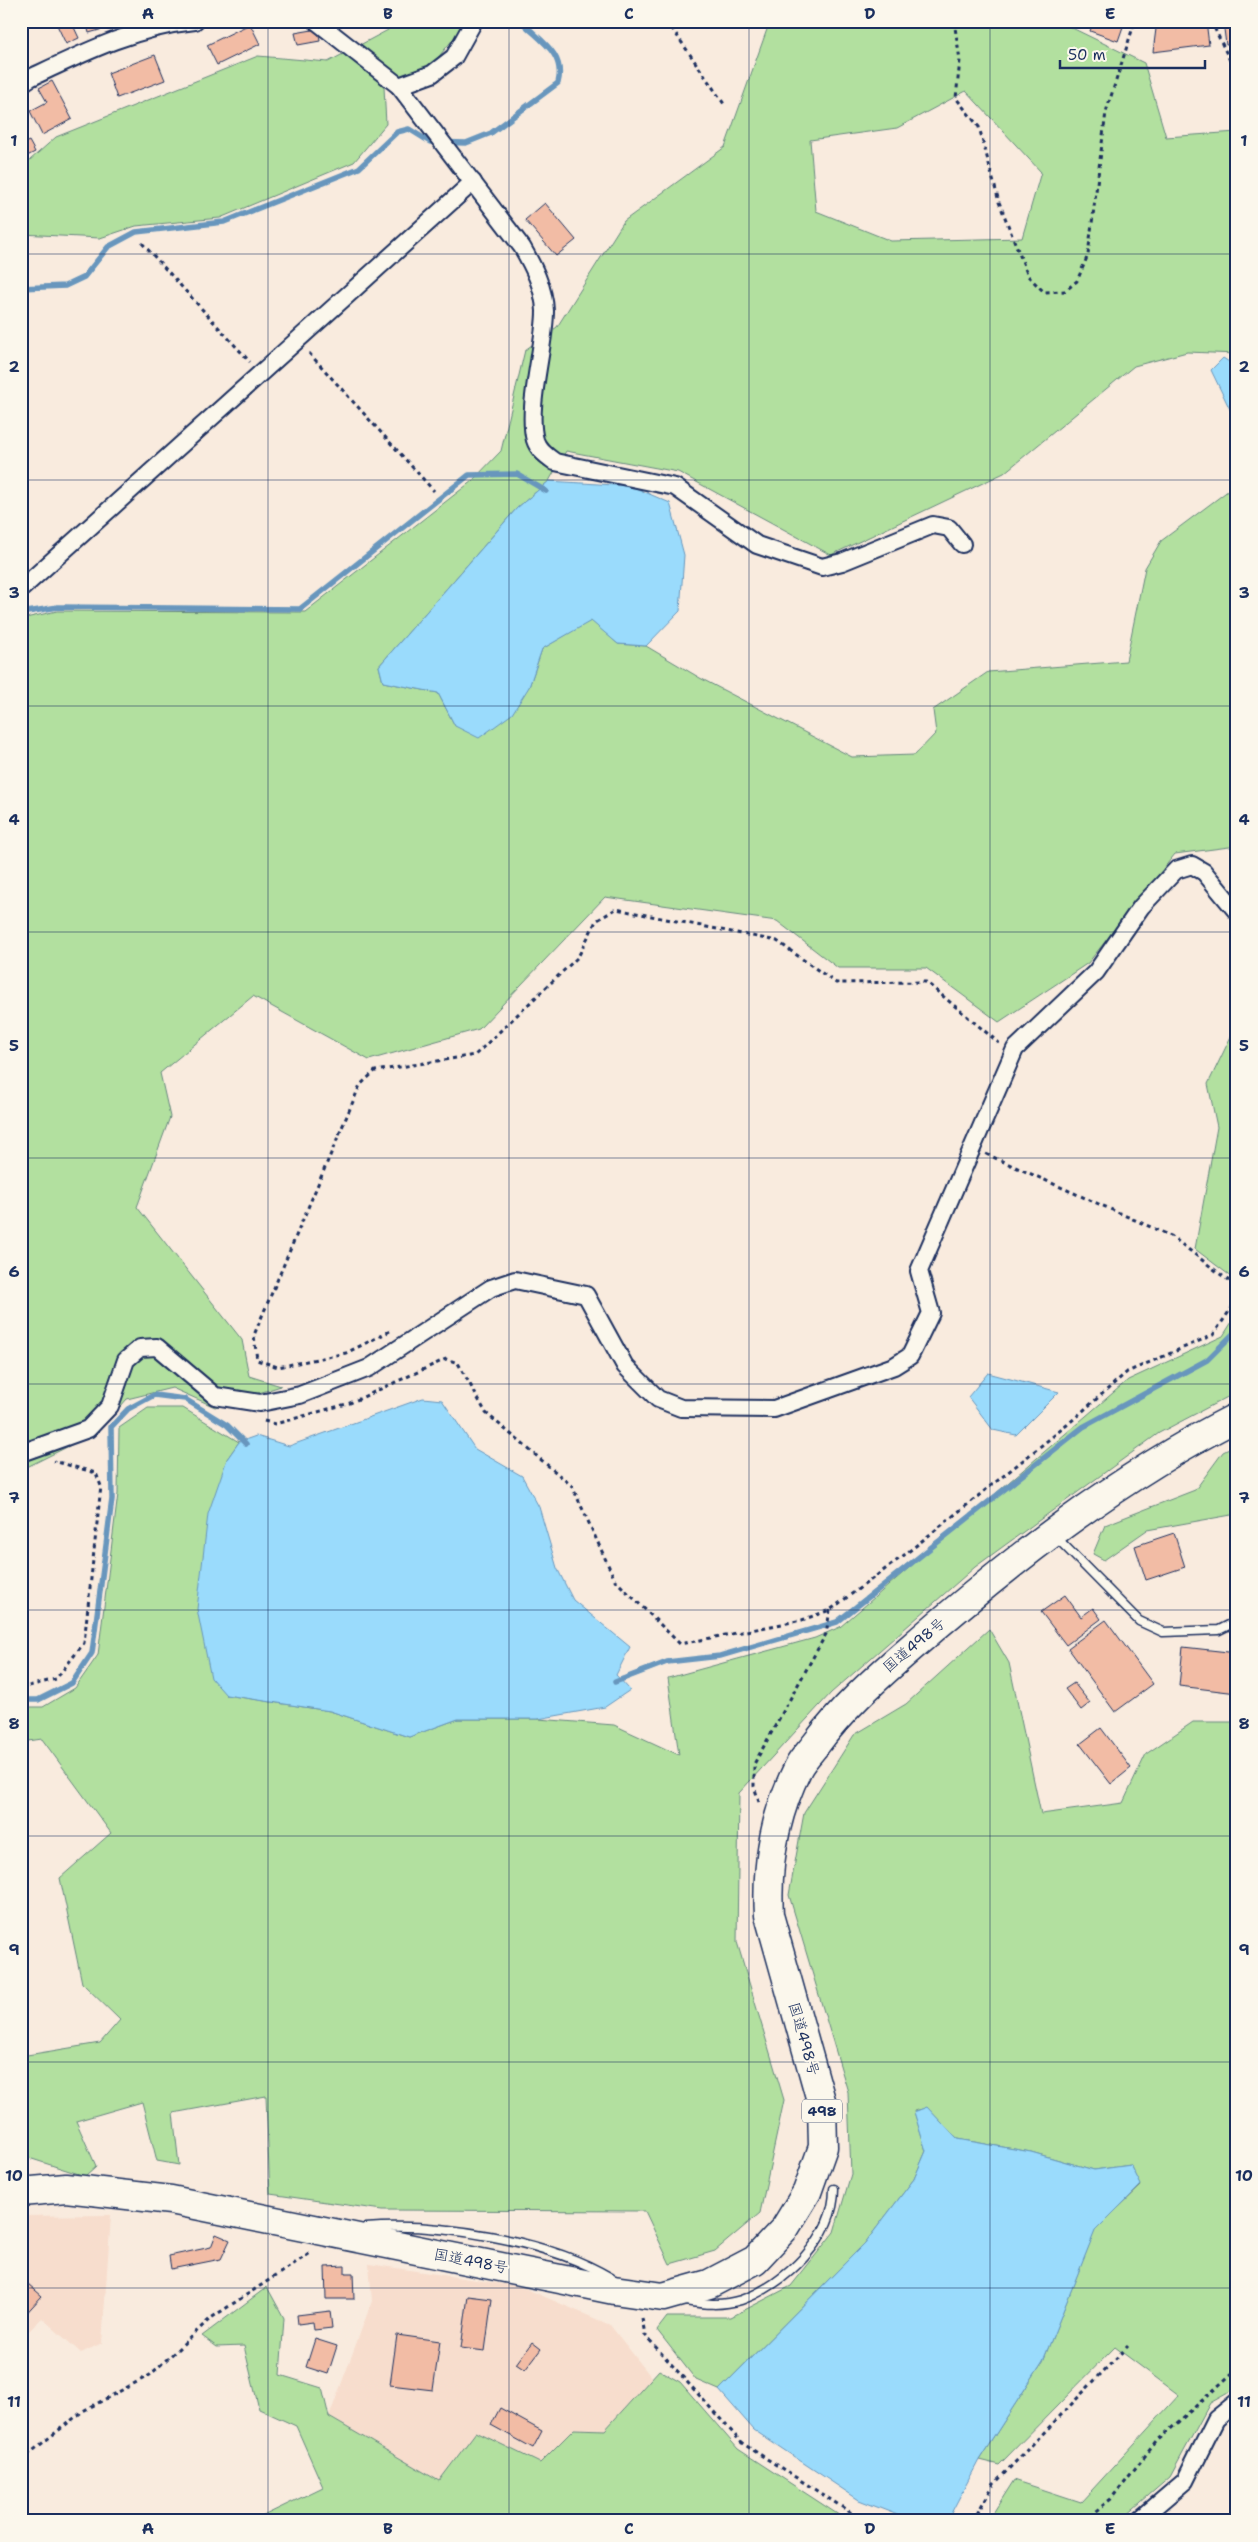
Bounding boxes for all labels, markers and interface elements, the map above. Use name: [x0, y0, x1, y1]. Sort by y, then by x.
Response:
text: A: [142, 3, 154, 24]
text: B: [383, 3, 393, 24]
text: C: [624, 3, 634, 24]
text: D: [864, 3, 876, 24]
text: E: [1105, 3, 1115, 24]
scale bar: [1060, 38, 1206, 70]
text: 50 m: [1068, 45, 1106, 65]
text: 1: [10, 130, 18, 151]
text: 1: [1240, 130, 1248, 151]
text: 2: [8, 356, 20, 377]
text: 2: [1238, 356, 1250, 377]
text: 3: [8, 582, 20, 603]
text: 3: [1238, 582, 1250, 603]
text: 4: [8, 809, 20, 830]
text: 4: [1238, 809, 1250, 830]
text: 5: [9, 1035, 19, 1056]
text: 5: [1239, 1035, 1249, 1056]
text: 6: [8, 1261, 20, 1282]
text: 6: [1238, 1261, 1250, 1282]
text: 7: [8, 1487, 20, 1508]
text: 7: [1238, 1487, 1250, 1508]
street label: 国道498号: [879, 1613, 949, 1677]
text: 8: [8, 1713, 20, 1734]
text: 8: [1238, 1713, 1250, 1734]
text: 9: [8, 1939, 20, 1960]
text: 9: [1238, 1939, 1250, 1960]
street label: 国道498号: [784, 2000, 824, 2078]
road number: 498: [802, 2100, 842, 2122]
text: 10: [5, 2165, 23, 2186]
text: 10: [1235, 2165, 1253, 2186]
street label: 国道498号: [432, 2244, 510, 2278]
text: 11: [7, 2391, 21, 2412]
text: 11: [1237, 2391, 1251, 2412]
text: A: [142, 2518, 154, 2539]
text: B: [383, 2518, 393, 2539]
text: C: [624, 2518, 634, 2539]
text: D: [864, 2518, 876, 2539]
text: E: [1105, 2518, 1115, 2539]

